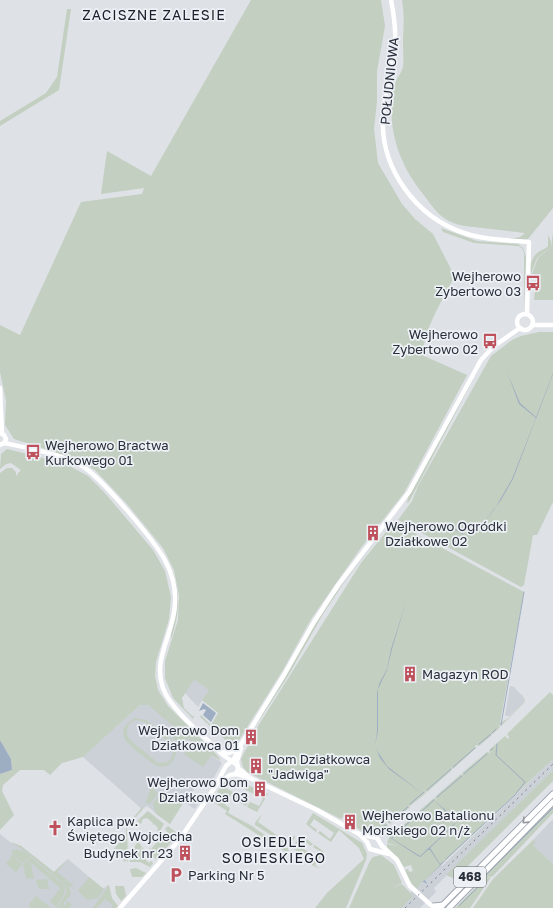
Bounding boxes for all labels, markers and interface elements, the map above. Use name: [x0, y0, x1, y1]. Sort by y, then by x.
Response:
district label: ZACISZNE ZALESIE: [82, 6, 226, 23]
street label: POŁUDNIOWA: [376, 36, 402, 126]
place label: Wejherowo Zybertowo 03: [435, 268, 521, 299]
bus stop icon: Wejherowo Zybertowo 03: [524, 274, 542, 292]
place label: Wejherowo Zybertowo 02: [392, 326, 478, 357]
bus stop icon: Wejherowo Zybertowo 02: [481, 332, 499, 350]
place label: Wejherowo Bractwa Kurkowego 01: [45, 437, 169, 468]
bus stop icon: Wejherowo Bractwa Kurkowego 01: [24, 443, 42, 461]
place label: Wejherowo Ogródki Działkowe 02: [385, 518, 507, 549]
building icon: Wejherowo Ogródki Działkowe 02: [364, 524, 382, 542]
building icon: Magazyn ROD: [401, 665, 419, 683]
place label: Magazyn ROD: [422, 666, 509, 682]
place label: Wejherowo Dom Działkowca 01: [138, 722, 239, 753]
building icon: Wejherowo Dom Działkowca 01: [242, 728, 260, 746]
place label: Dom Działkowca "Jadwiga": [268, 751, 370, 782]
building icon: Dom Działkowca "Jadwiga": [247, 757, 265, 775]
place label: Wejherowo Dom Działkowca 03: [147, 774, 248, 805]
building icon: Wejherowo Dom Działkowca 03: [251, 780, 269, 798]
place label: Wejherowo Batalionu Morskiego 02 n/ż: [362, 807, 494, 838]
place label: Kaplica pw. Świętego Wojciecha: [67, 813, 192, 844]
building icon: Wejherowo Batalionu Morskiego 02 n/ż: [341, 813, 359, 831]
one-way arrow: [522, 816, 530, 824]
church icon: Kaplica pw. Świętego Wojciecha: [46, 819, 64, 837]
district label: OSIEDLE SOBIESKIEGO: [222, 833, 326, 866]
building icon: Budynek nr 23: [176, 844, 194, 862]
place label: Budynek nr 23: [84, 845, 173, 861]
parking icon: Parking Nr 5: [167, 866, 185, 884]
place label: Parking Nr 5: [188, 867, 265, 883]
road number: 468: [454, 867, 486, 887]

